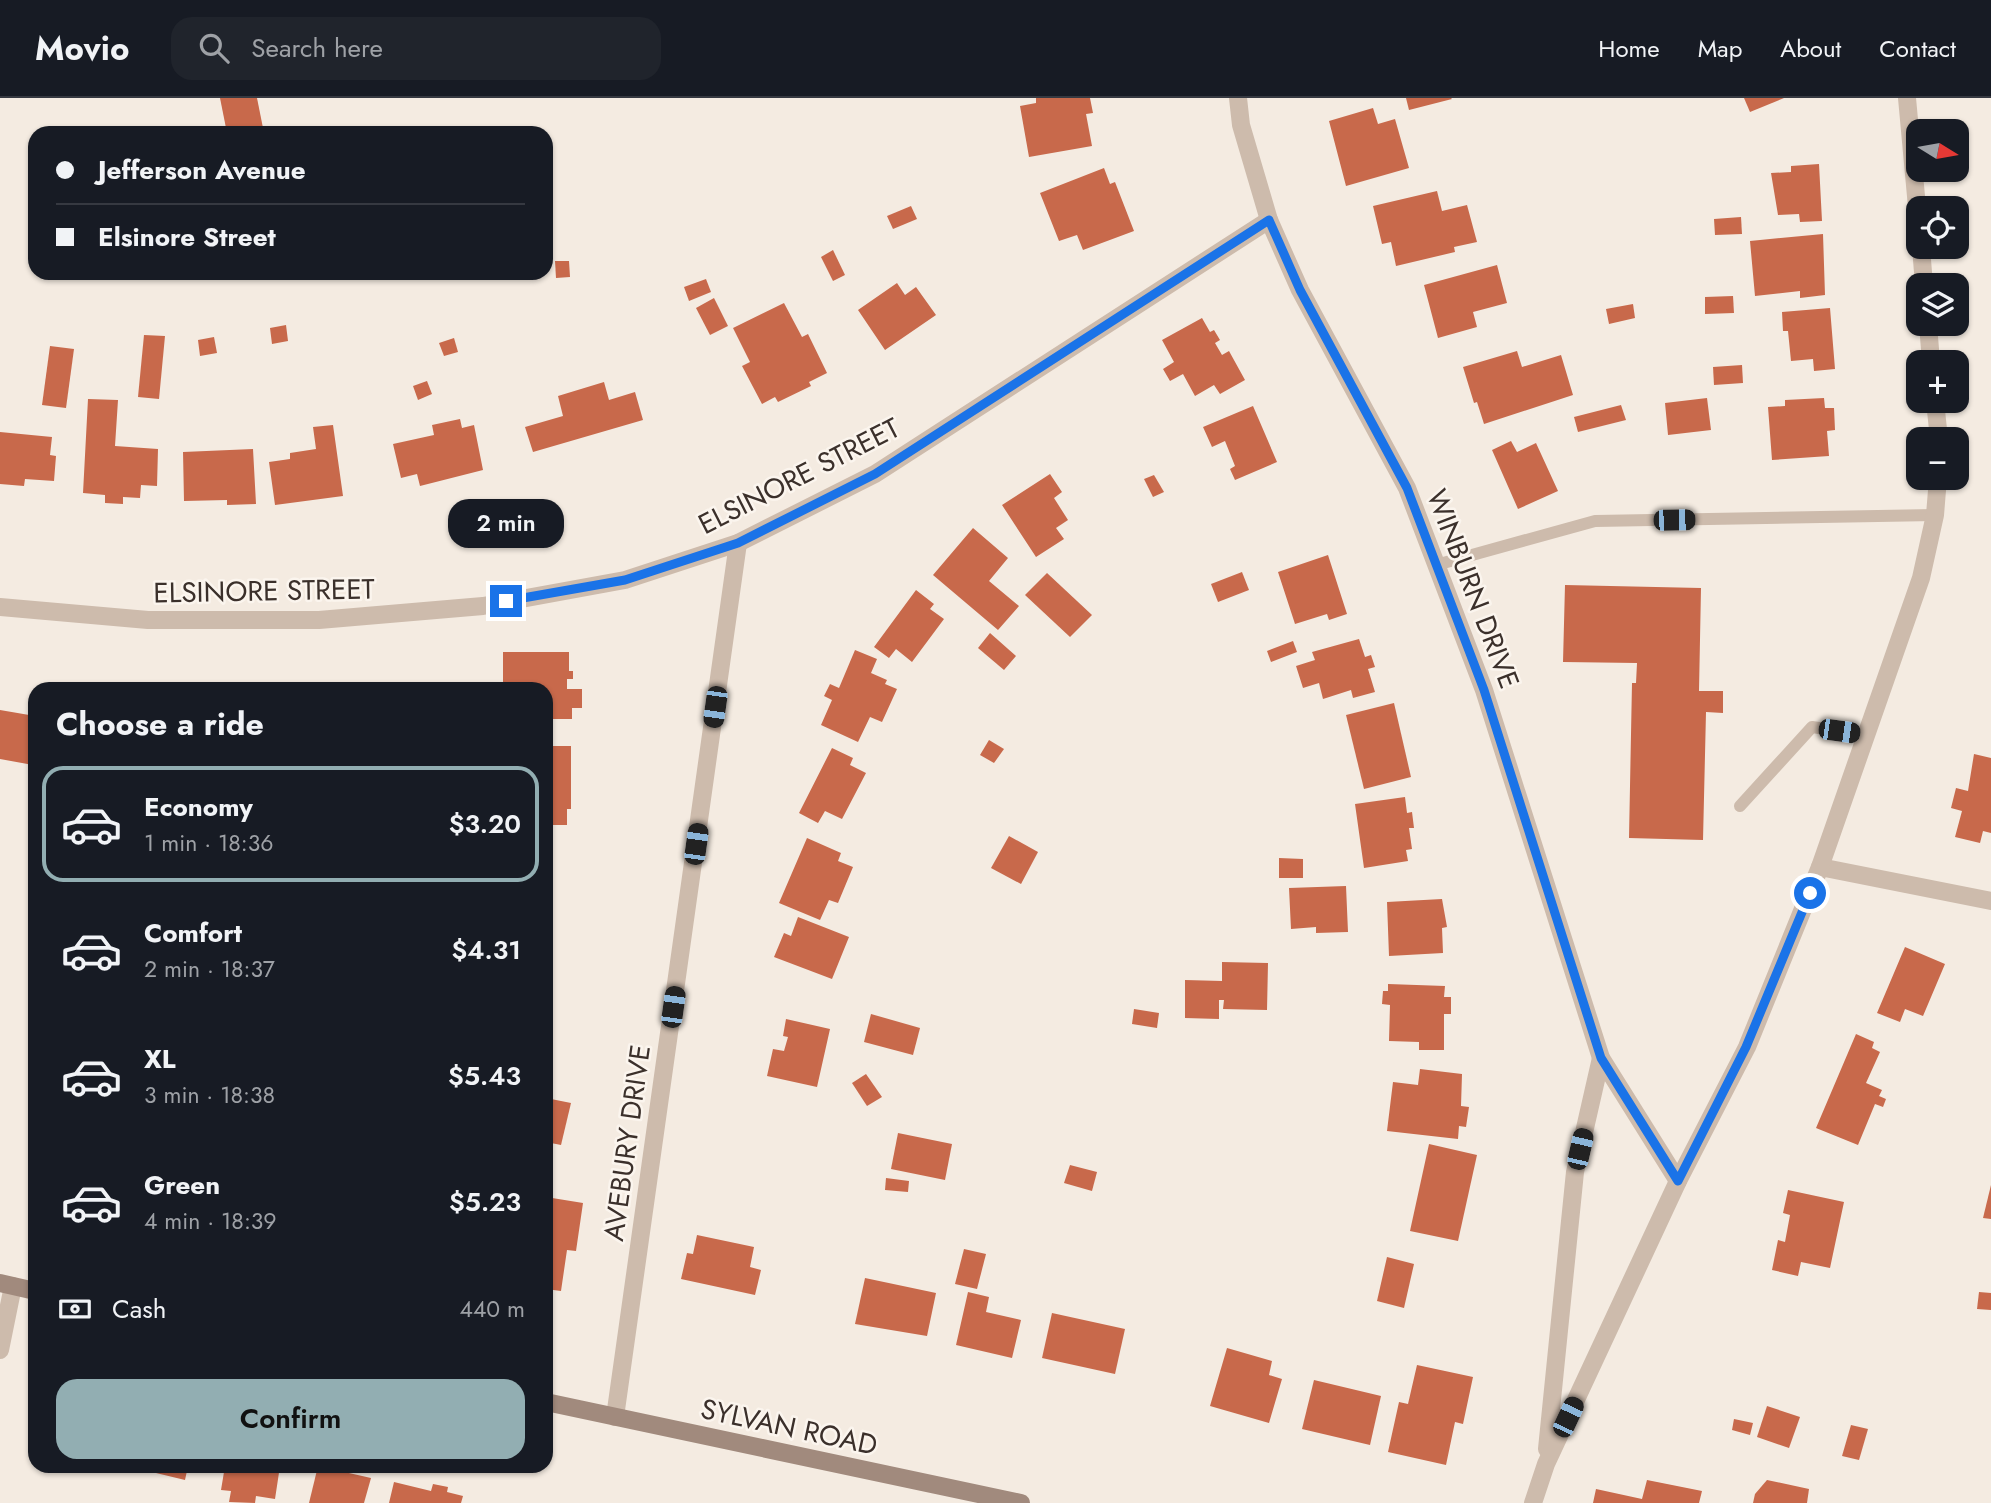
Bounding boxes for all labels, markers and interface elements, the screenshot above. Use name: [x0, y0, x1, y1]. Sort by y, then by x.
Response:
search box: [171, 17, 661, 80]
text: Movio: [35, 25, 129, 72]
icon: search: [195, 29, 233, 67]
text: Search here: [251, 29, 383, 67]
text: Home: [1598, 31, 1660, 66]
text: Map: [1698, 31, 1742, 66]
text: About: [1780, 31, 1841, 66]
text: Contact: [1879, 31, 1956, 66]
north arrow: [1906, 119, 1969, 182]
map controls: [1906, 119, 1969, 490]
text: Jefferson Avenue: [98, 151, 306, 189]
button: locate: [1906, 196, 1969, 259]
text: Elsinore Street: [98, 218, 276, 256]
button: layers: [1906, 273, 1969, 336]
button: +: [1906, 350, 1969, 413]
street label: ELSINORE STREET: [691, 407, 907, 545]
button: −: [1906, 427, 1969, 490]
street label: WINBURN DRIVE: [1416, 483, 1530, 695]
callout: 2 min: [448, 500, 564, 548]
text: 2 min: [476, 506, 536, 540]
car: [1653, 509, 1696, 531]
street label: ELSINORE STREET: [153, 569, 375, 613]
route end: [490, 585, 522, 617]
car: [702, 685, 729, 729]
text: Choose a ride: [56, 701, 264, 747]
car: [1817, 718, 1862, 744]
text: Economy: [144, 788, 253, 826]
icon: car: [60, 793, 123, 856]
text: $3.20: [449, 805, 521, 843]
car: [683, 822, 710, 866]
text: 1 min · 18:36: [144, 826, 274, 860]
route start: [1794, 877, 1826, 909]
text: Comfort: [144, 914, 242, 952]
icon: car: [60, 919, 123, 982]
text: $4.31: [451, 931, 521, 969]
text: 2 min · 18:37: [144, 952, 275, 986]
car: [660, 985, 687, 1029]
text: XL: [144, 1040, 176, 1078]
street label: AVEBURY DRIVE: [593, 1042, 661, 1244]
icon: car: [60, 1045, 123, 1108]
text: $5.43: [448, 1057, 521, 1095]
text: 3 min · 18:38: [144, 1078, 275, 1112]
car: [1566, 1126, 1595, 1172]
text: Green: [144, 1166, 220, 1204]
icon: car: [60, 1171, 123, 1234]
text: $5.23: [449, 1183, 521, 1221]
text: 4 min · 18:39: [144, 1204, 277, 1238]
icon: cash: [56, 1290, 94, 1328]
text: Cash: [112, 1290, 166, 1328]
text: 440 m: [460, 1292, 525, 1326]
button: Confirm: [56, 1379, 525, 1459]
street label: SYLVAN ROAD: [697, 1388, 881, 1466]
car: [1550, 1394, 1587, 1440]

